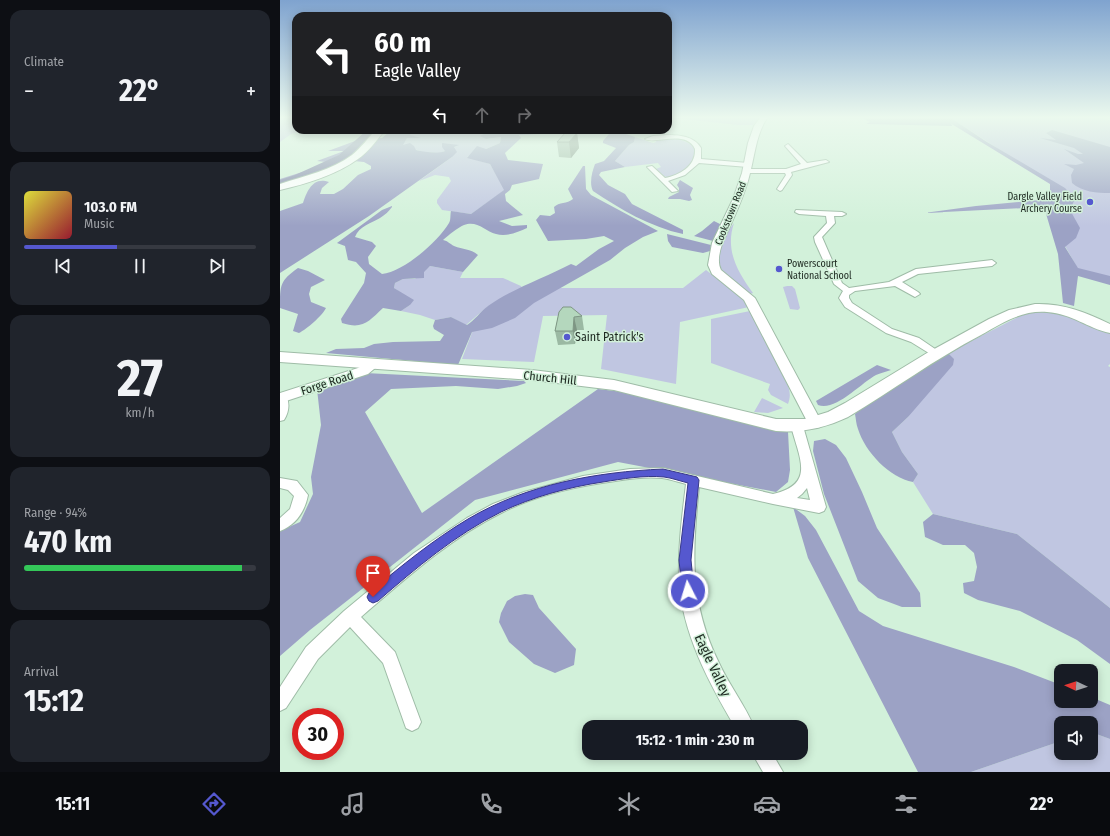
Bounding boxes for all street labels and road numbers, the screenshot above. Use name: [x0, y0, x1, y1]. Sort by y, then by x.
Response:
street label: Cookstown Road: [713, 180, 749, 247]
street label: Forge Road: [299, 368, 355, 398]
street label: Church Hill: [523, 368, 577, 388]
street label: Eagle Valley: [691, 631, 735, 700]

